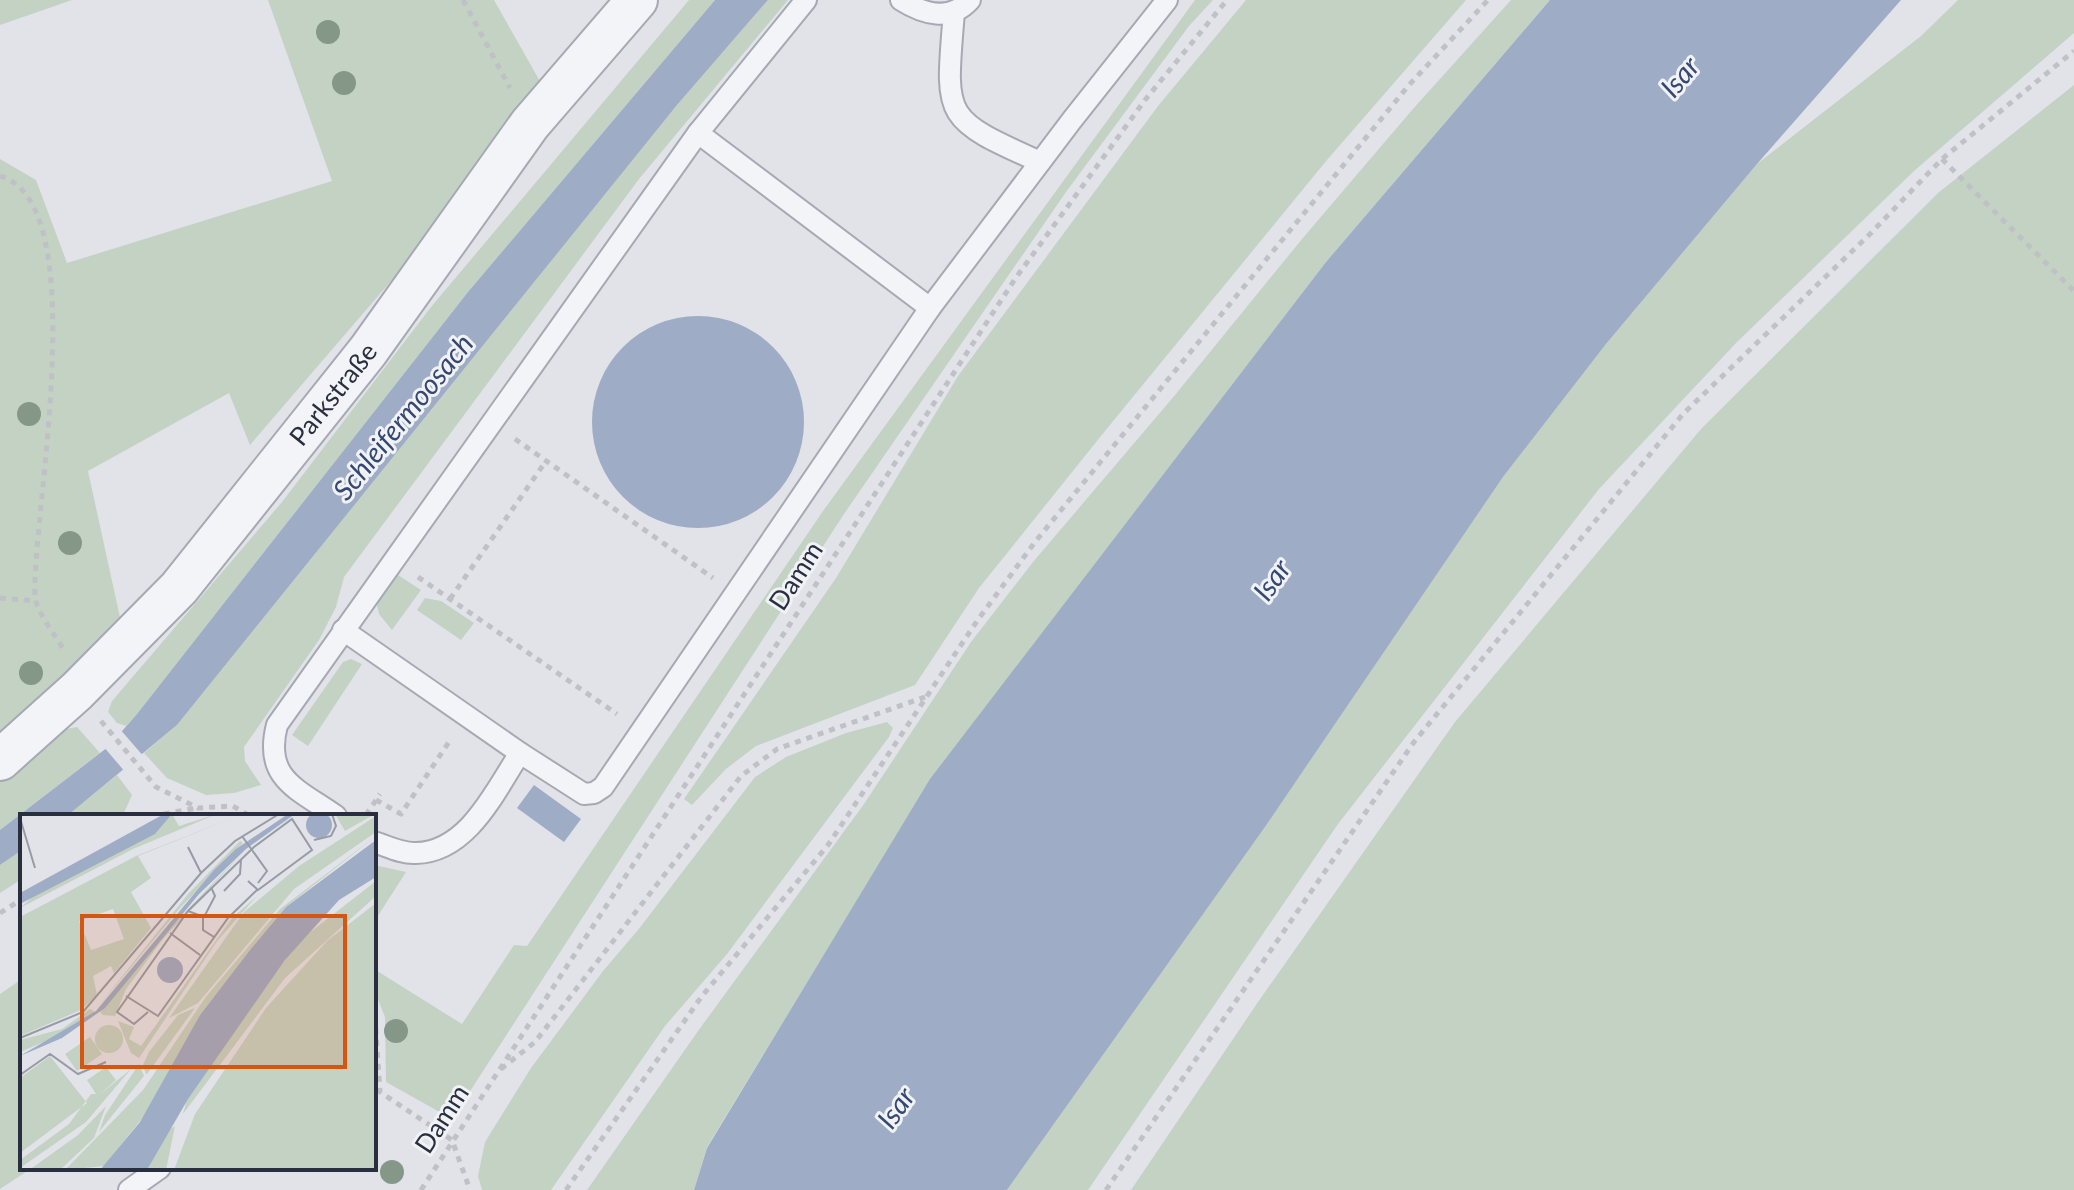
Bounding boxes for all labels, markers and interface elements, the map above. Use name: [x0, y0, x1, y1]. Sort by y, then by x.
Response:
water label: Isar: [1653, 49, 1706, 103]
water label: Schleifermoosach: [325, 327, 479, 506]
street label: Parkstraße: [282, 336, 383, 452]
street label: Damm: [761, 535, 829, 616]
water label: Isar: [1245, 552, 1297, 606]
inset map: [20, 814, 376, 1170]
street label: Damm: [407, 1078, 475, 1159]
water label: Isar: [869, 1080, 921, 1134]

